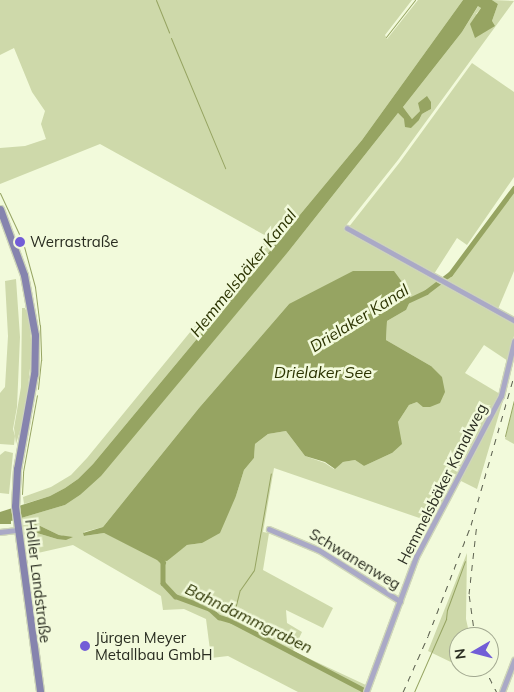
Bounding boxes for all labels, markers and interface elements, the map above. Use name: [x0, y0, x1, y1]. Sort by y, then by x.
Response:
water label: Hemmelsbäker Kanal: [186, 206, 300, 340]
place label: Werrastraße: [30, 233, 118, 251]
marker: Werrastraße: [14, 236, 26, 248]
water label: Drielaker Kanal: [306, 280, 412, 356]
water label: Drielaker See: [274, 362, 372, 382]
street label: Hemmelsbäker Kanalweg: [394, 401, 490, 567]
street label: Holler Landstraße: [21, 518, 55, 644]
street label: Schwanenweg: [306, 525, 404, 593]
water label: Bahndammgraben: [182, 579, 316, 657]
north arrow: [449, 627, 499, 677]
place label: Jürgen Meyer Metallbau GmbH: [95, 628, 213, 663]
marker: Jürgen Meyer Metallbau GmbH: [79, 640, 91, 652]
text: N: [450, 647, 470, 660]

